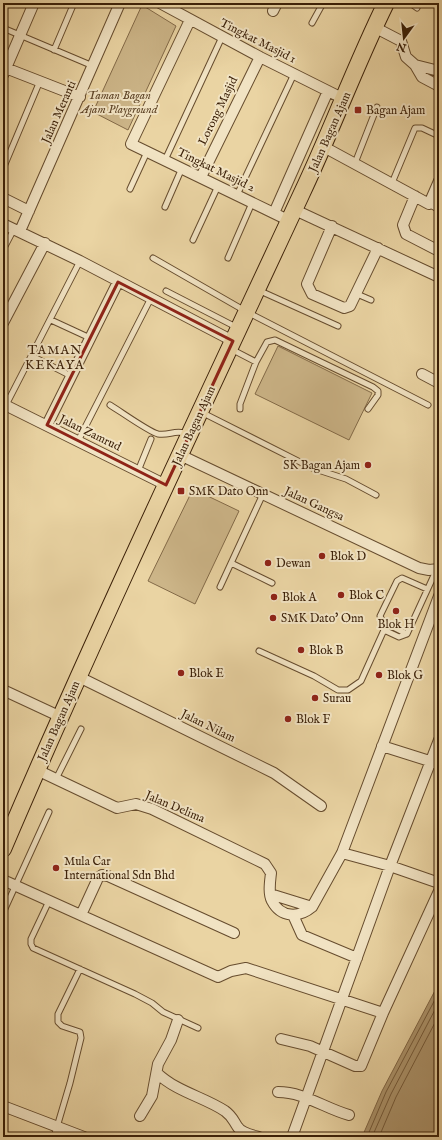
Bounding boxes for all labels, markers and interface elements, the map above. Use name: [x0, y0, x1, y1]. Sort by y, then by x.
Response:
street label: Tingkat Masjid 1: [217, 15, 299, 67]
north arrow: [384, 18, 424, 58]
text: N: [395, 39, 409, 55]
street label: Lorong Masjid: [195, 74, 241, 148]
street label: Jalan Meranti: [38, 78, 80, 148]
park label: Taman Bagan Ajam Playground: [79, 88, 159, 118]
street label: Jalan Bagan Ajam: [305, 89, 355, 177]
place label: Bagan Ajam: [366, 103, 425, 118]
marker: Bagan Ajam: [353, 105, 363, 115]
street label: Tingkat Masjid 2: [175, 145, 258, 195]
district label: TAMAN KEKAYA: [25, 342, 85, 374]
street label: Jalan Bagan Ajam: [168, 384, 220, 471]
street label: Jalan Zamrud: [54, 411, 124, 456]
place label: SK Bagan Ajam: [283, 458, 360, 473]
marker: SK Bagan Ajam: [363, 460, 373, 470]
street label: Jalan Gangsa: [279, 483, 347, 526]
place label: SMK Dato Onn: [189, 484, 269, 499]
marker: SMK Dato Onn: [176, 486, 186, 496]
place label: Blok D: [330, 549, 367, 564]
marker: Blok D: [317, 551, 327, 561]
place label: Dewan: [276, 556, 311, 571]
marker: Dewan: [263, 558, 273, 568]
place label: Blok C: [349, 588, 385, 603]
place label: Blok A: [282, 590, 318, 605]
marker: Blok C: [336, 590, 346, 600]
marker: Blok A: [269, 592, 279, 602]
marker: Blok H: [391, 606, 401, 616]
place label: SMK Dato' Onn: [281, 611, 364, 626]
marker: SMK Dato' Onn: [268, 613, 278, 623]
place label: Blok H: [378, 617, 414, 632]
place label: Blok B: [309, 643, 344, 658]
marker: Blok B: [296, 645, 306, 655]
place label: Blok E: [189, 666, 224, 681]
marker: Blok E: [176, 668, 186, 678]
place label: Blok G: [387, 668, 424, 683]
marker: Blok G: [374, 670, 384, 680]
street label: Jalan Bagan Ajam: [34, 678, 84, 766]
place label: Surau: [323, 691, 351, 706]
marker: Surau: [310, 693, 320, 703]
street label: Jalan Nilam: [176, 706, 238, 746]
place label: Blok F: [296, 712, 331, 727]
marker: Blok F: [283, 714, 293, 724]
street label: Jalan Delima: [141, 787, 208, 828]
place label: Mula Car International Sdn Bhd: [64, 854, 175, 883]
marker: Mula Car International Sdn Bhd: [51, 863, 61, 873]

